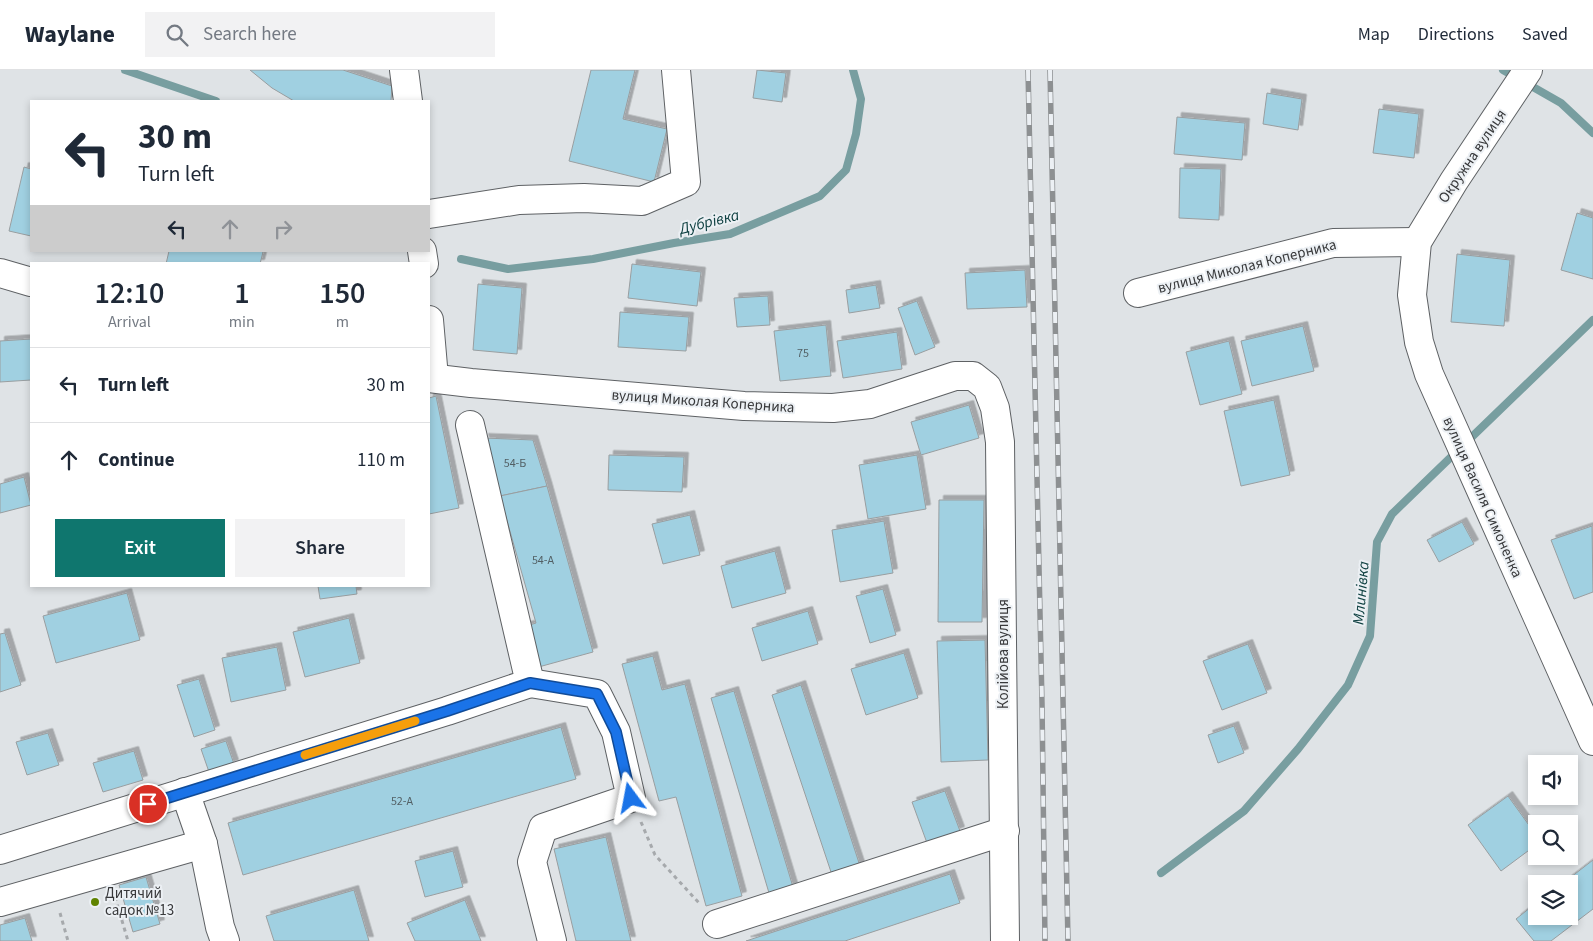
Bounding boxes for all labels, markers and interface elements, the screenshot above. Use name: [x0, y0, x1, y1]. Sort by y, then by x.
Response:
search box: [145, 12, 495, 57]
text: Waylane: [25, 17, 115, 52]
icon: search: [163, 21, 191, 49]
text: Search here: [203, 21, 297, 48]
text: Map: [1358, 22, 1390, 47]
text: Directions: [1418, 22, 1494, 47]
text: Saved: [1522, 22, 1568, 47]
street label: Окружна вулиця: [1433, 105, 1512, 207]
text: 30 m: [138, 112, 212, 162]
icon: left: [55, 120, 120, 185]
text: Turn left: [138, 158, 214, 190]
water label: Дубрівка: [676, 204, 742, 240]
icon: left: [163, 215, 191, 243]
icon: ahead: [216, 215, 244, 243]
icon: right: [269, 215, 297, 243]
street label: вулиця Миколая Коперника: [1156, 234, 1339, 299]
text: 12:10: [95, 272, 164, 315]
text: 1: [234, 272, 250, 315]
text: 150: [319, 272, 365, 315]
text: Arrival: [108, 311, 151, 333]
text: min: [229, 311, 255, 333]
text: m: [336, 311, 349, 333]
house number: 75: [797, 345, 809, 362]
icon: left: [55, 371, 83, 399]
text: Turn left: [98, 372, 169, 399]
text: 30 m: [367, 372, 405, 399]
street label: вулиця Миколая Коперника: [611, 385, 795, 418]
street label: вулиця Василя Симоненка: [1438, 413, 1528, 581]
icon: ahead: [55, 446, 83, 474]
text: Continue: [98, 447, 175, 474]
text: 110 m: [357, 447, 405, 474]
house number: 54-Б: [504, 455, 526, 472]
button: Exit: [55, 519, 225, 577]
button: Share: [235, 519, 405, 577]
house number: 54-А: [532, 552, 555, 569]
water label: Млинівка: [1347, 560, 1375, 626]
street label: Колійова вулиця: [993, 599, 1014, 709]
map controls: [1528, 755, 1578, 925]
button: sound: [1528, 755, 1578, 805]
position arrow: [604, 771, 656, 823]
pin: [127, 783, 169, 825]
icon: arrive: [134, 790, 162, 818]
house number: 52-А: [391, 793, 414, 810]
button: search: [1528, 815, 1578, 865]
button: layers: [1528, 875, 1578, 925]
place label: Дитячий садок №13: [105, 883, 174, 921]
marker: Дитячий садок №13: [89, 896, 101, 908]

